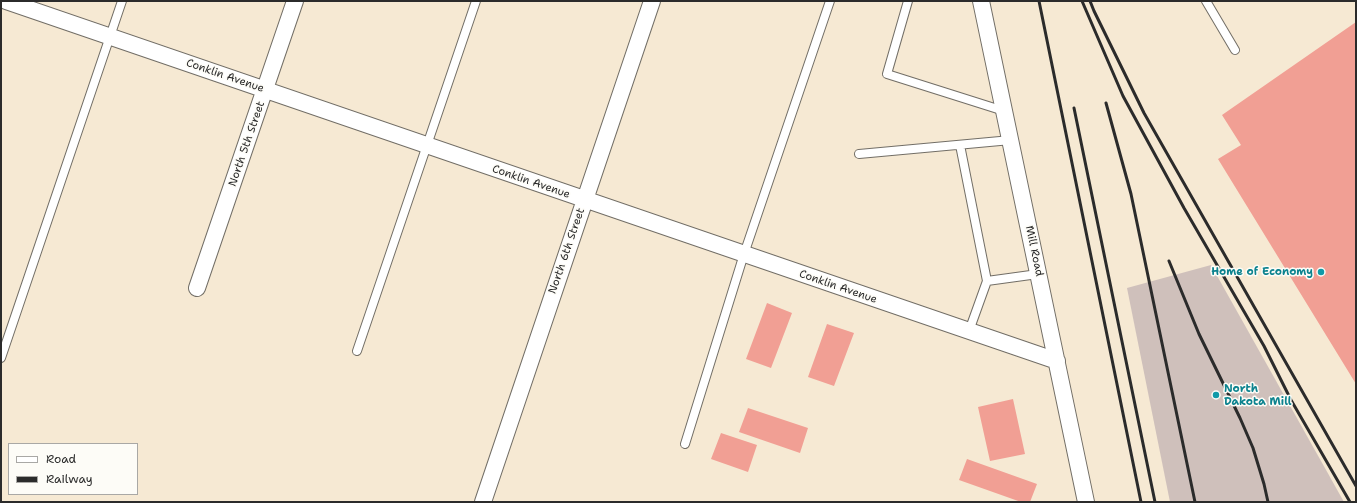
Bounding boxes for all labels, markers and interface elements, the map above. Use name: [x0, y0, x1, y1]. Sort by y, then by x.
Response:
street label: Conklin Avenue: [184, 57, 266, 95]
street label: North 5th Street: [226, 100, 268, 188]
street label: Conklin Avenue: [490, 163, 572, 201]
street label: North 6th Street: [546, 206, 588, 296]
street label: Mill Road: [1022, 224, 1046, 278]
place label: Home of Economy: [1211, 265, 1313, 279]
marker: Home of Economy: [1316, 267, 1326, 277]
street label: Conklin Avenue: [797, 268, 879, 306]
place label: North Dakota Mill: [1224, 382, 1292, 408]
marker: North Dakota Mill: [1211, 390, 1221, 400]
legend: [8, 443, 138, 495]
text: Road: [46, 451, 76, 467]
text: Railway: [46, 471, 93, 487]

